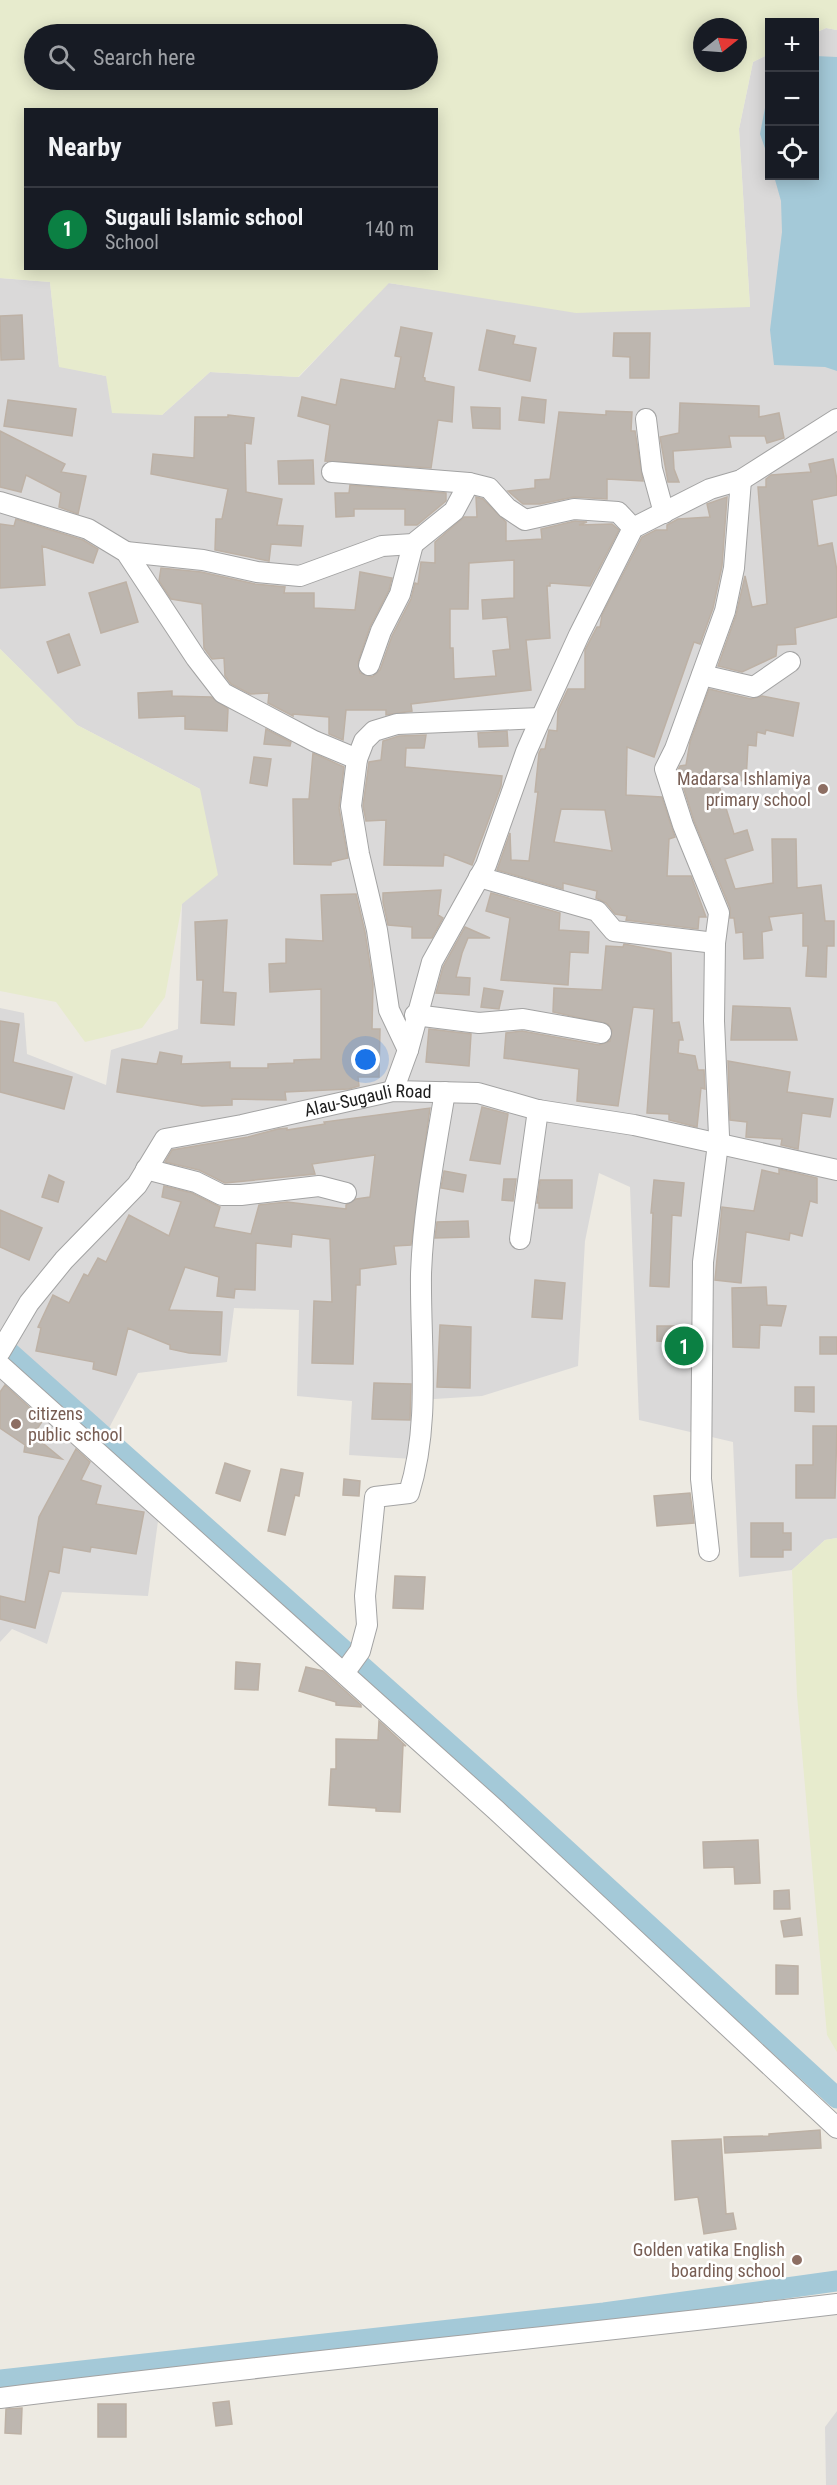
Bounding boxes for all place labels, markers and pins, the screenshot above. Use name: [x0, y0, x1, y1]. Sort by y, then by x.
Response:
place label: Madarsa Ishlamiya primary school: [677, 768, 811, 810]
marker: Madarsa Ishlamiya primary school: [816, 782, 830, 796]
pin: 1: [664, 1324, 704, 1368]
place label: citizens public school: [28, 1403, 123, 1445]
marker: citizens public school: [9, 1417, 23, 1431]
place label: Golden vatika English boarding school: [633, 2239, 785, 2281]
marker: Golden vatika English boarding school: [790, 2253, 804, 2267]

